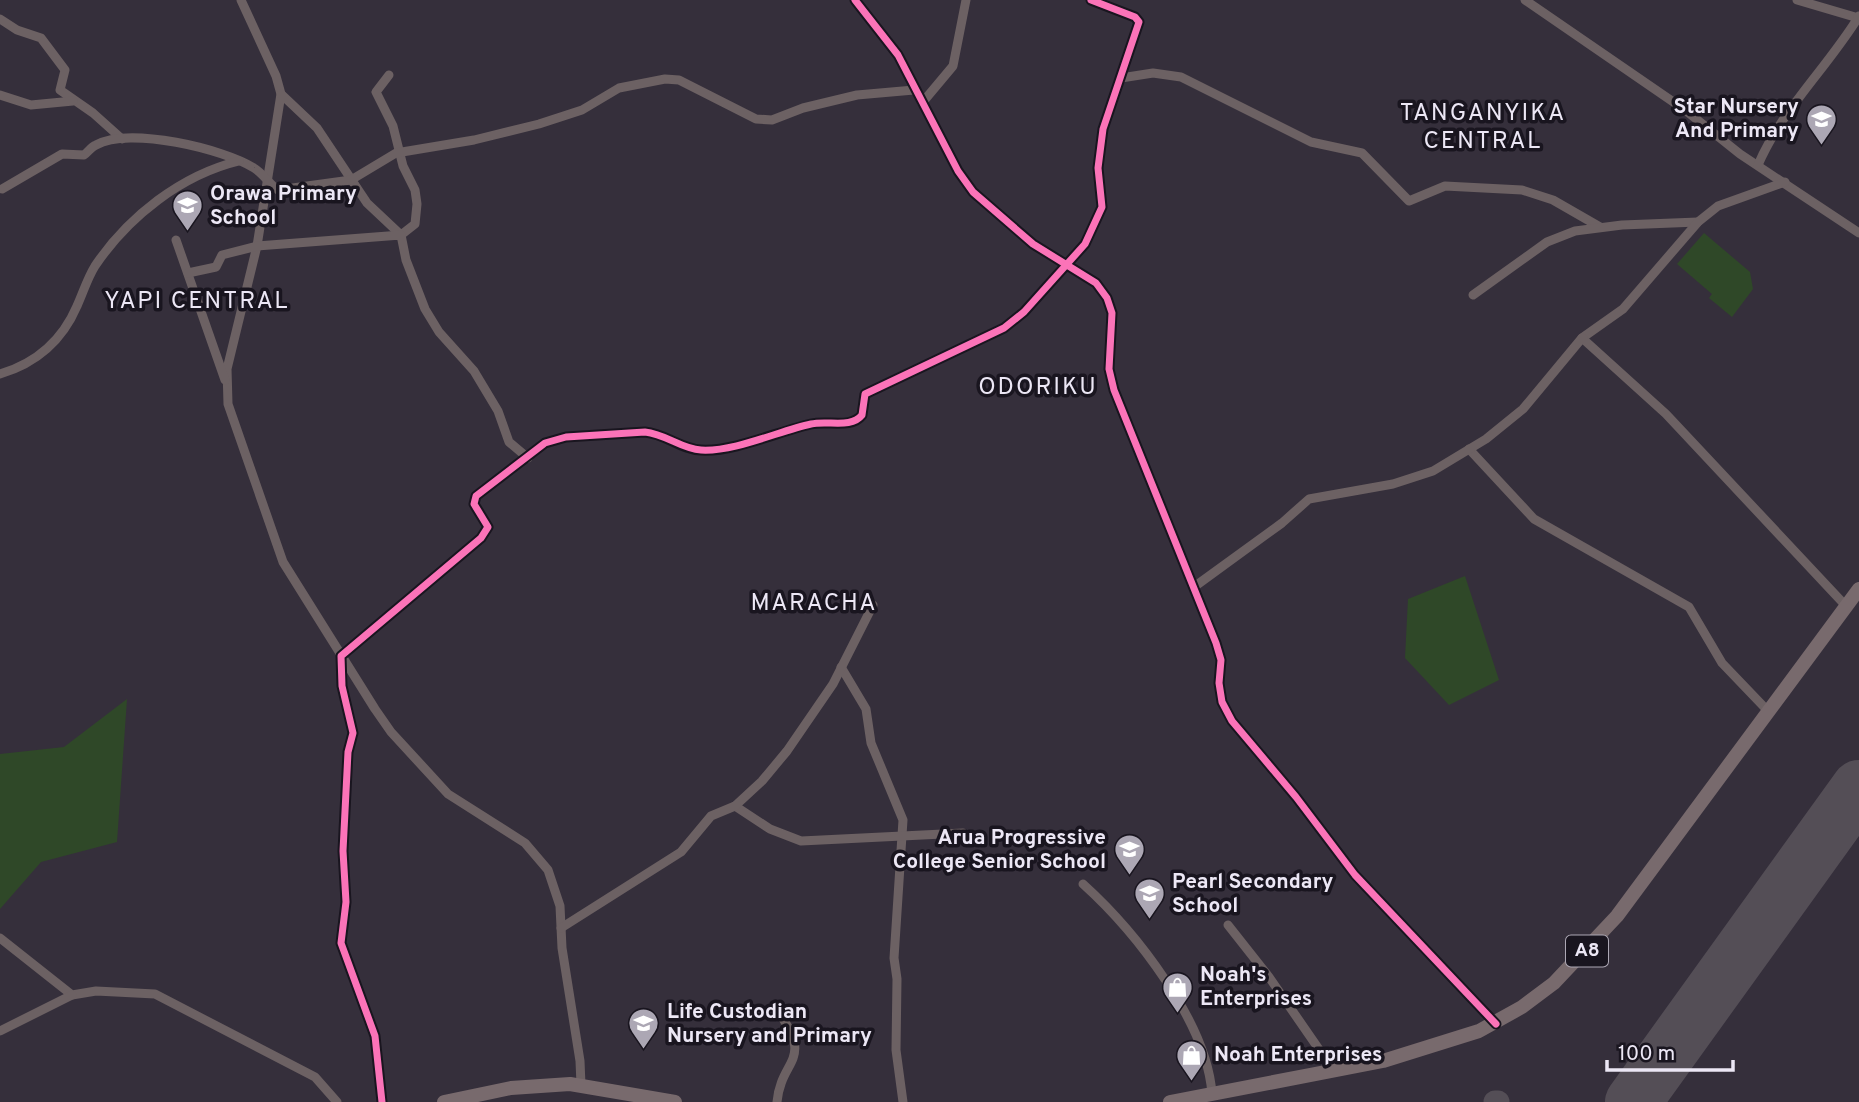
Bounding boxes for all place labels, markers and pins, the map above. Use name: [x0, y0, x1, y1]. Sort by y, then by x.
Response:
place label: Star Nursery And Primary: [1674, 94, 1799, 145]
school or university icon: Star Nursery And Primary: [1805, 102, 1839, 146]
place label: Orawa Primary School: [210, 181, 357, 232]
school or university icon: Orawa Primary School: [170, 189, 204, 233]
place label: Arua Progressive College Senior School: [893, 825, 1106, 876]
school or university icon: Arua Progressive College Senior School: [1112, 833, 1146, 877]
place label: Pearl Secondary School: [1172, 869, 1334, 920]
school or university icon: Pearl Secondary School: [1132, 877, 1166, 921]
place label: Noah's Enterprises: [1200, 962, 1312, 1013]
shop icon: Noah's Enterprises: [1160, 970, 1194, 1014]
place label: Life Custodian Nursery and Primary: [667, 999, 872, 1050]
school or university icon: Life Custodian Nursery and Primary: [627, 1007, 661, 1051]
shop icon: Noah Enterprises: [1174, 1038, 1208, 1082]
place label: Noah Enterprises: [1214, 1042, 1382, 1069]

